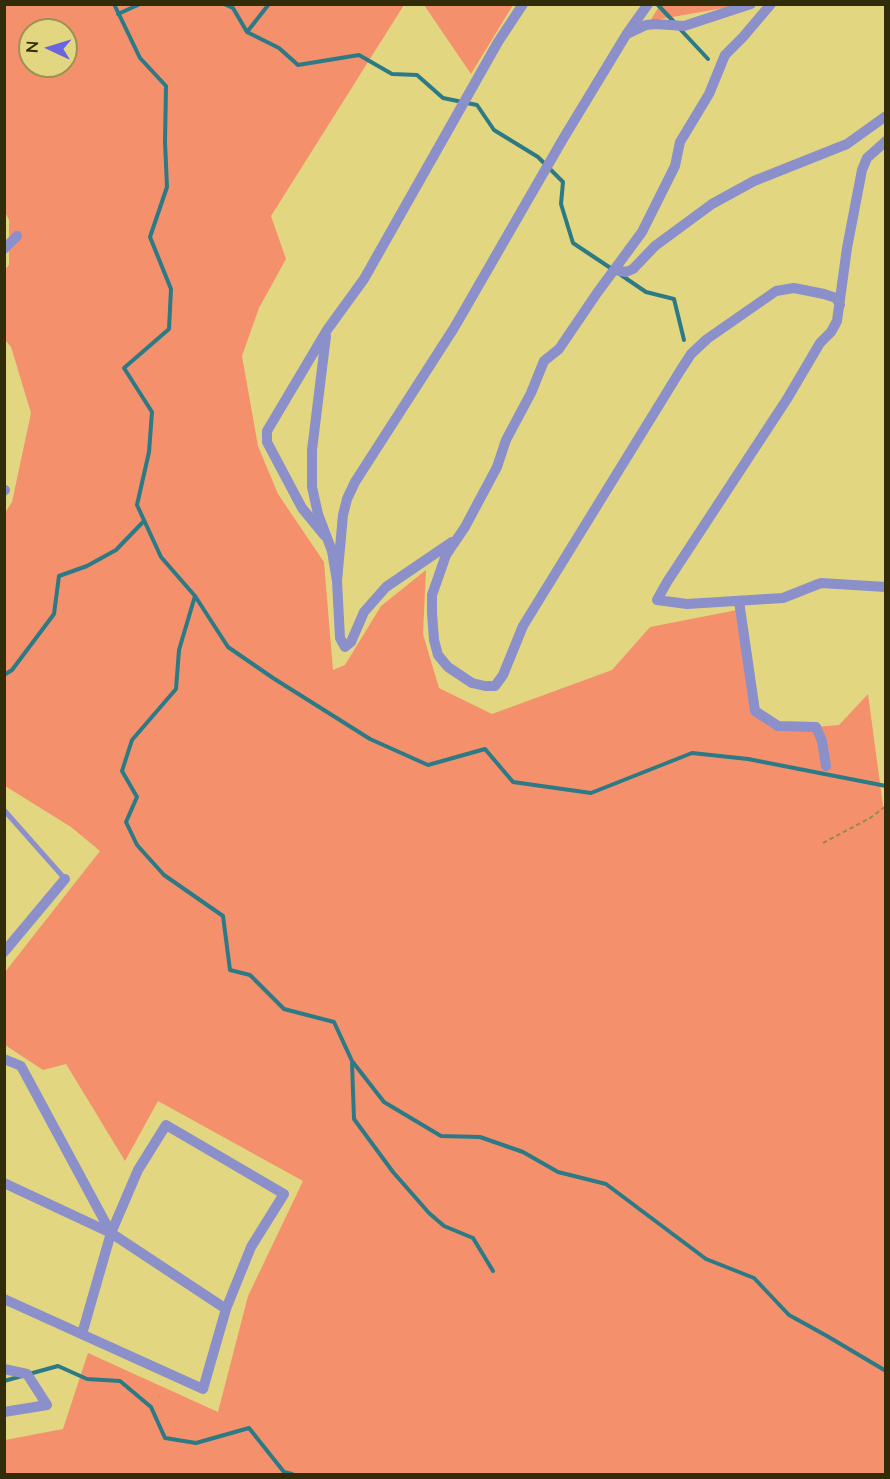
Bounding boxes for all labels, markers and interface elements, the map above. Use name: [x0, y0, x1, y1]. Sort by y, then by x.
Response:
north arrow: [18, 18, 78, 78]
text: N: [22, 40, 41, 54]

